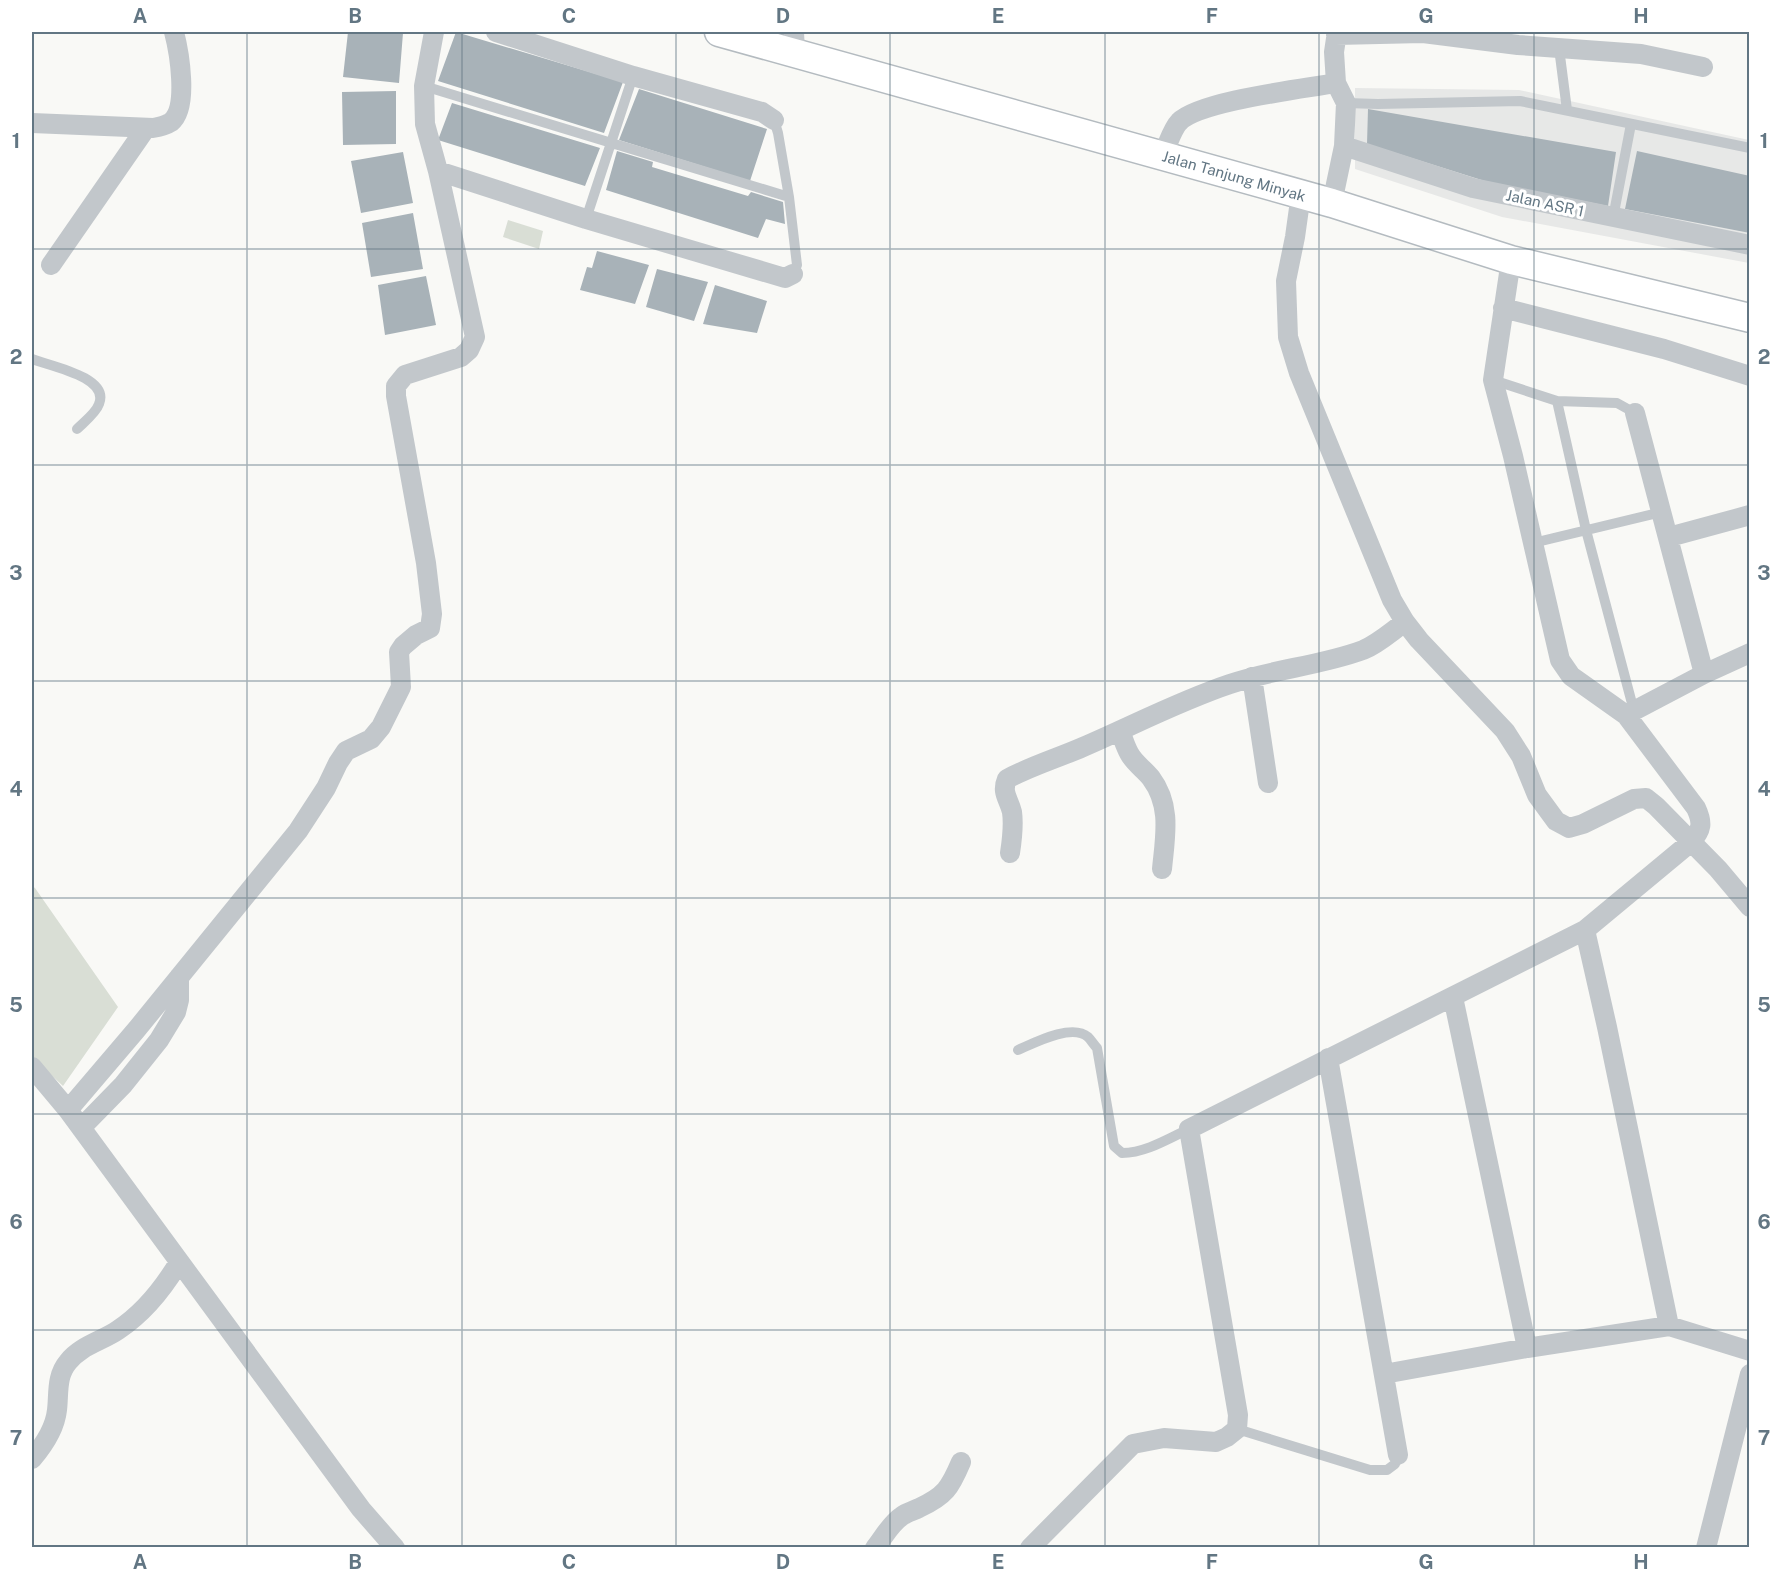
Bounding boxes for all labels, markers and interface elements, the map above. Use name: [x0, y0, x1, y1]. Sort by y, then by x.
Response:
text: A: [133, 4, 147, 28]
text: B: [348, 4, 362, 28]
text: C: [562, 4, 576, 28]
text: D: [776, 4, 790, 28]
text: E: [992, 4, 1004, 28]
text: F: [1206, 4, 1218, 28]
text: G: [1418, 4, 1434, 28]
text: H: [1633, 4, 1649, 28]
text: 1: [12, 129, 20, 153]
text: 1: [1760, 129, 1768, 153]
street label: Jalan Tanjung Minyak: [1160, 147, 1308, 205]
street label: Jalan ASR 1: [1504, 186, 1586, 220]
text: 2: [10, 345, 22, 369]
text: 2: [1758, 345, 1770, 369]
text: 3: [9, 561, 23, 585]
text: 3: [1757, 561, 1771, 585]
text: 4: [9, 777, 23, 801]
text: 4: [1757, 777, 1771, 801]
text: 5: [9, 993, 23, 1017]
text: 5: [1757, 993, 1771, 1017]
text: 6: [9, 1210, 23, 1234]
text: 6: [1757, 1210, 1771, 1234]
text: 7: [10, 1426, 22, 1450]
text: 7: [1758, 1426, 1770, 1450]
text: A: [133, 1550, 147, 1574]
text: B: [348, 1550, 362, 1574]
text: C: [562, 1550, 576, 1574]
text: D: [776, 1550, 790, 1574]
text: E: [992, 1550, 1004, 1574]
text: F: [1206, 1550, 1218, 1574]
text: G: [1418, 1550, 1434, 1574]
text: H: [1633, 1550, 1649, 1574]

